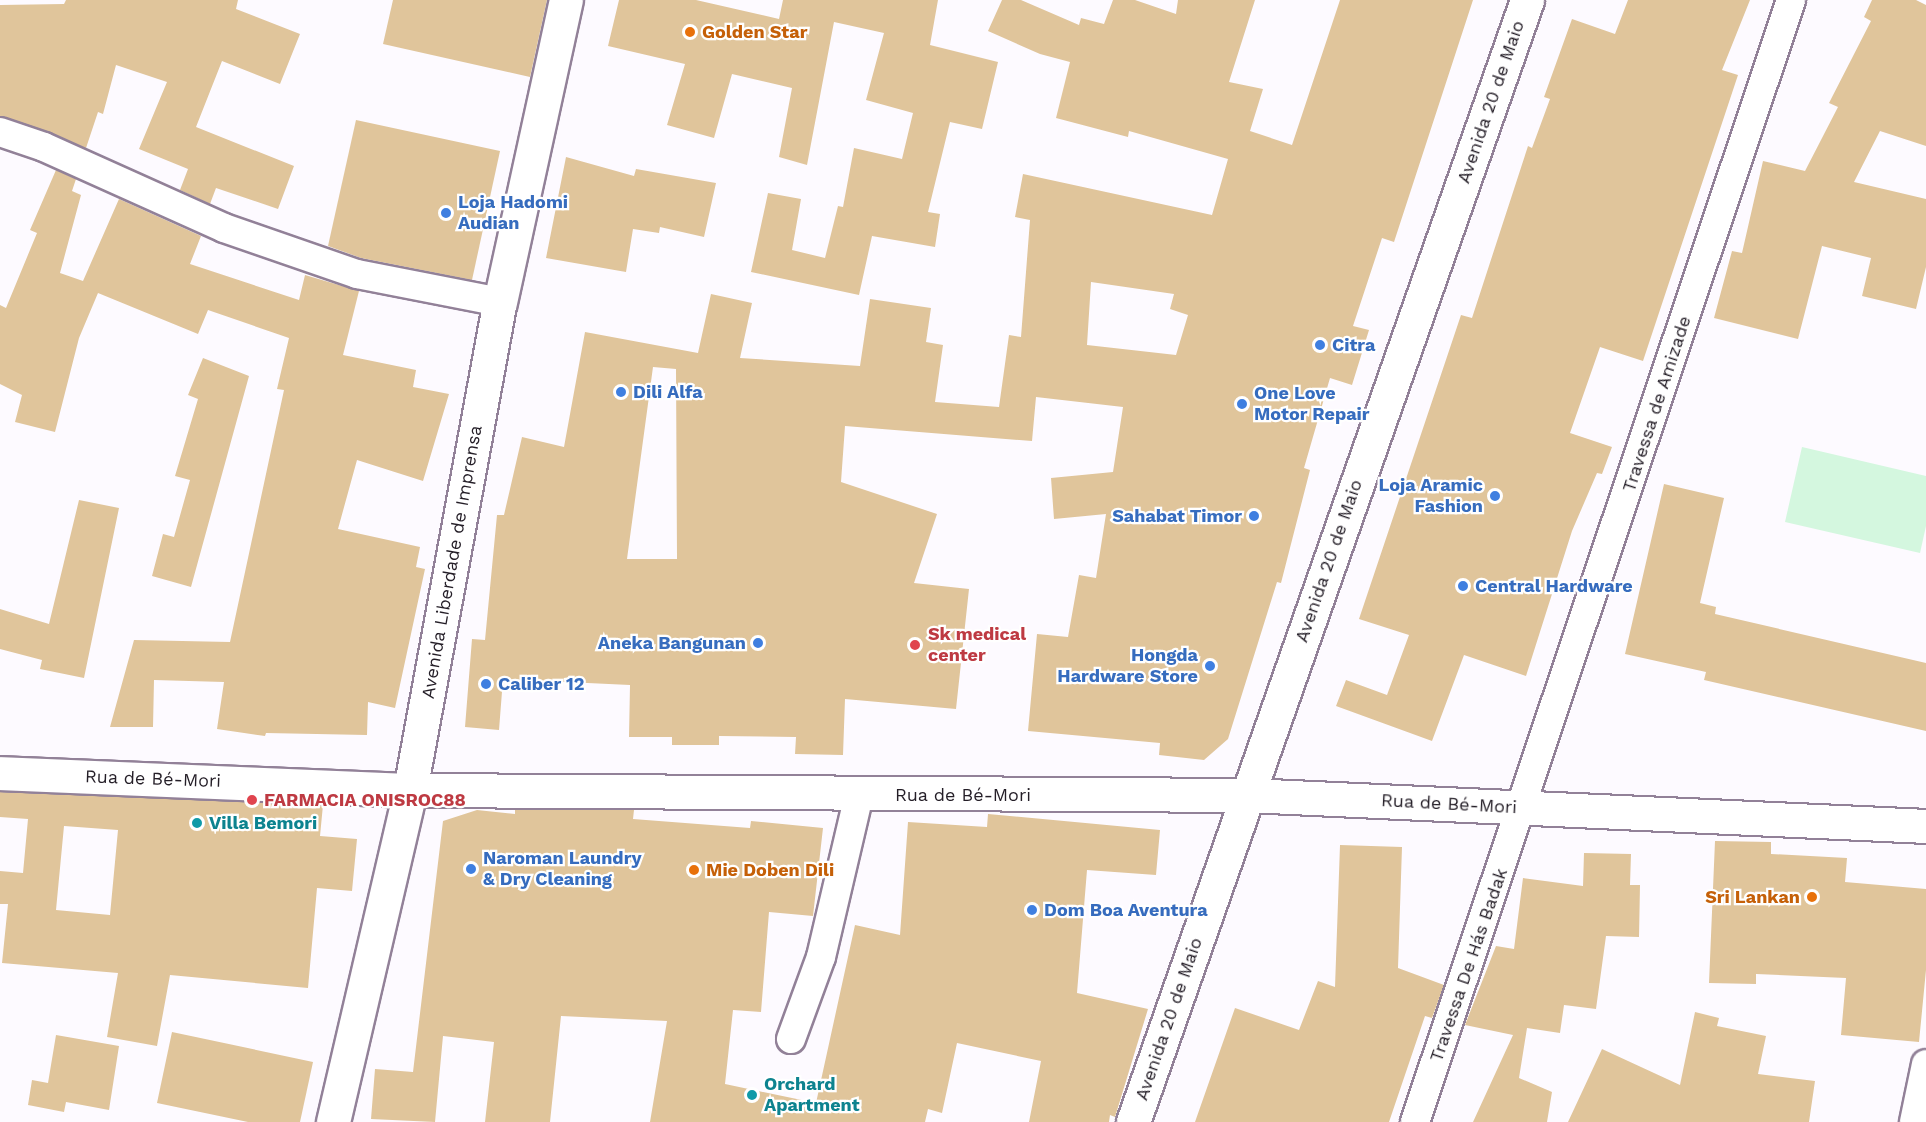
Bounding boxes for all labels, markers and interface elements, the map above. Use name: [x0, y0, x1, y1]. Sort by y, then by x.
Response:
street label: Avenida 20 de Maio: [1453, 18, 1529, 186]
place label: Golden Star: [702, 21, 807, 43]
marker: Golden Star: [683, 25, 697, 39]
place label: Loja Hadomi Audian: [458, 192, 568, 234]
marker: Loja Hadomi Audian: [439, 206, 453, 220]
street label: Travessa de Amizade: [1618, 313, 1696, 495]
place label: Citra: [1332, 334, 1375, 356]
marker: Citra: [1313, 338, 1327, 352]
place label: Dili Alfa: [633, 381, 703, 403]
place label: One Love Motor Repair: [1254, 383, 1370, 426]
marker: Dili Alfa: [614, 385, 628, 399]
marker: One Love Motor Repair: [1235, 397, 1249, 411]
street label: Avenida Liberdade de Imprensa: [417, 423, 487, 701]
place label: Loja Aramic Fashion: [1378, 475, 1483, 518]
street label: Avenida 20 de Maio: [1291, 477, 1367, 645]
marker: Loja Aramic Fashion: [1488, 489, 1502, 503]
place label: Sahabat Timor: [1112, 505, 1242, 527]
marker: Sahabat Timor: [1247, 509, 1261, 523]
place label: Central Hardware: [1475, 575, 1633, 597]
marker: Central Hardware: [1456, 579, 1470, 593]
place label: Sk medical center: [928, 624, 1026, 666]
place label: Aneka Bangunan: [598, 632, 746, 654]
marker: Aneka Bangunan: [751, 636, 765, 650]
marker: Sk medical center: [906, 636, 924, 654]
place label: Hongda Hardware Store: [1057, 645, 1198, 688]
marker: Hongda Hardware Store: [1203, 659, 1217, 673]
place label: Caliber 12: [498, 673, 585, 695]
marker: Caliber 12: [479, 677, 493, 691]
street label: Rua de Bé-Mori: [84, 766, 222, 792]
street label: Rua de Bé-Mori: [895, 784, 1031, 806]
place label: FARMACIA ONISROC88: [264, 789, 466, 811]
street label: Rua de Bé-Mori: [1380, 790, 1518, 818]
marker: FARMACIA ONISROC88: [245, 793, 259, 807]
place label: Villa Bemori: [209, 812, 317, 834]
marker: Villa Bemori: [190, 816, 204, 830]
place label: Naroman Laundry & Dry Cleaning: [483, 848, 642, 890]
place label: Mie Doben Dili: [706, 859, 834, 881]
marker: Naroman Laundry & Dry Cleaning: [464, 862, 478, 876]
marker: Mie Doben Dili: [687, 863, 701, 877]
street label: Travessa De Hás Badak: [1426, 865, 1512, 1065]
place label: Sri Lankan: [1705, 886, 1800, 908]
marker: Sri Lankan: [1805, 890, 1819, 904]
place label: Dom Boa Aventura: [1044, 899, 1208, 921]
marker: Dom Boa Aventura: [1025, 903, 1039, 917]
street label: Avenida 20 de Maio: [1131, 935, 1207, 1103]
place label: Orchard Apartment: [764, 1074, 860, 1116]
marker: Orchard Apartment: [745, 1088, 759, 1102]

